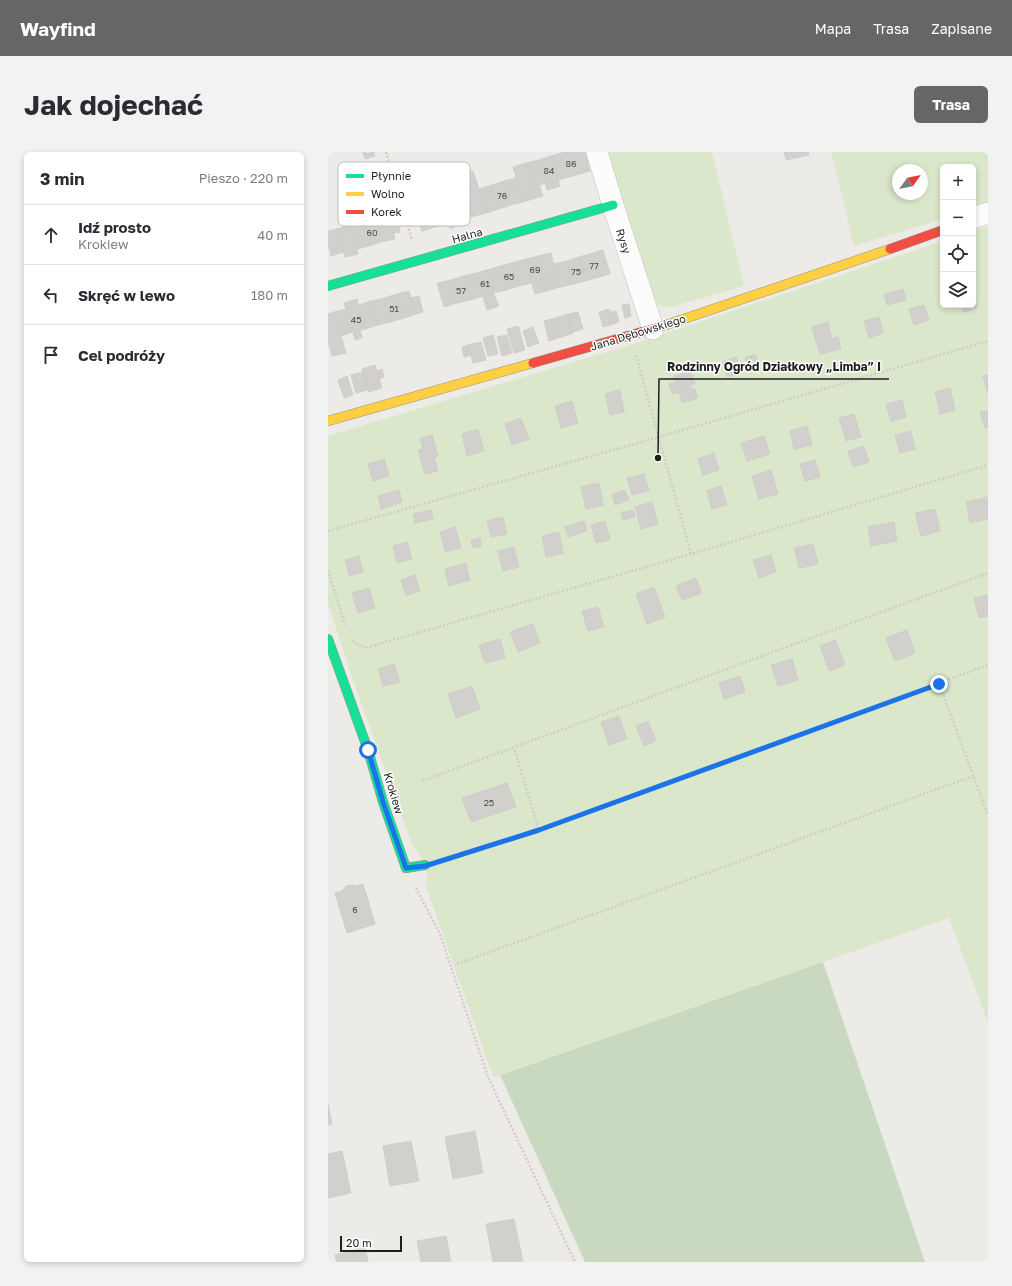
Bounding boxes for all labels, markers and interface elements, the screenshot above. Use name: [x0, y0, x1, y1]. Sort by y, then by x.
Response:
text: Wayfind: [20, 17, 96, 40]
text: Mapa: [815, 20, 851, 37]
text: Trasa: [873, 20, 909, 37]
text: Zapisane: [931, 20, 992, 37]
button: Trasa: [914, 86, 988, 123]
text: Jak dojechać: [24, 88, 203, 121]
house number: 86: [566, 158, 576, 169]
legend: [338, 162, 470, 226]
north arrow: [892, 164, 928, 200]
map controls: [940, 164, 976, 308]
button: +: [940, 164, 976, 200]
house number: 84: [544, 165, 555, 176]
text: 3 min: [40, 168, 84, 189]
text: Płynnie: [371, 169, 411, 182]
text: Pieszo · 220 m: [199, 170, 288, 186]
text: Wolno: [371, 187, 405, 200]
house number: 76: [497, 190, 507, 201]
button: −: [940, 200, 976, 236]
text: Korek: [371, 205, 402, 218]
text: Idź prosto: [78, 218, 151, 236]
icon: ahead: [40, 224, 62, 246]
street label: Halna: [450, 224, 484, 246]
text: 40 m: [257, 227, 288, 243]
house number: 60: [366, 227, 378, 238]
street label: Rysy: [614, 227, 634, 255]
text: Krokiew: [78, 236, 128, 252]
button: locate: [940, 236, 976, 272]
house number: 77: [589, 260, 599, 271]
house number: 69: [530, 264, 540, 275]
house number: 75: [571, 266, 581, 277]
house number: 65: [504, 271, 514, 282]
button: layers: [940, 272, 976, 308]
house number: 61: [480, 278, 491, 289]
icon: left: [40, 284, 62, 306]
house number: 57: [456, 285, 466, 296]
text: Skręć w lewo: [78, 286, 175, 304]
text: 180 m: [251, 287, 288, 303]
house number: 51: [389, 303, 399, 314]
street label: Jana Dębowskiego: [589, 311, 688, 353]
house number: 45: [351, 314, 361, 325]
icon: arrive: [40, 344, 62, 366]
text: Cel podróży: [78, 346, 165, 364]
callout: Rodzinny Ogród Działkowy „Limba” I: [659, 355, 889, 379]
text: Rodzinny Ogród Działkowy „Limba” I: [667, 359, 881, 374]
route end: [930, 675, 948, 693]
route start: [359, 741, 377, 759]
street label: Krokiew: [382, 771, 406, 815]
house number: 25: [484, 797, 494, 808]
house number: 6: [352, 904, 358, 915]
scale bar: [340, 1234, 402, 1253]
text: 20 m: [346, 1236, 372, 1249]

